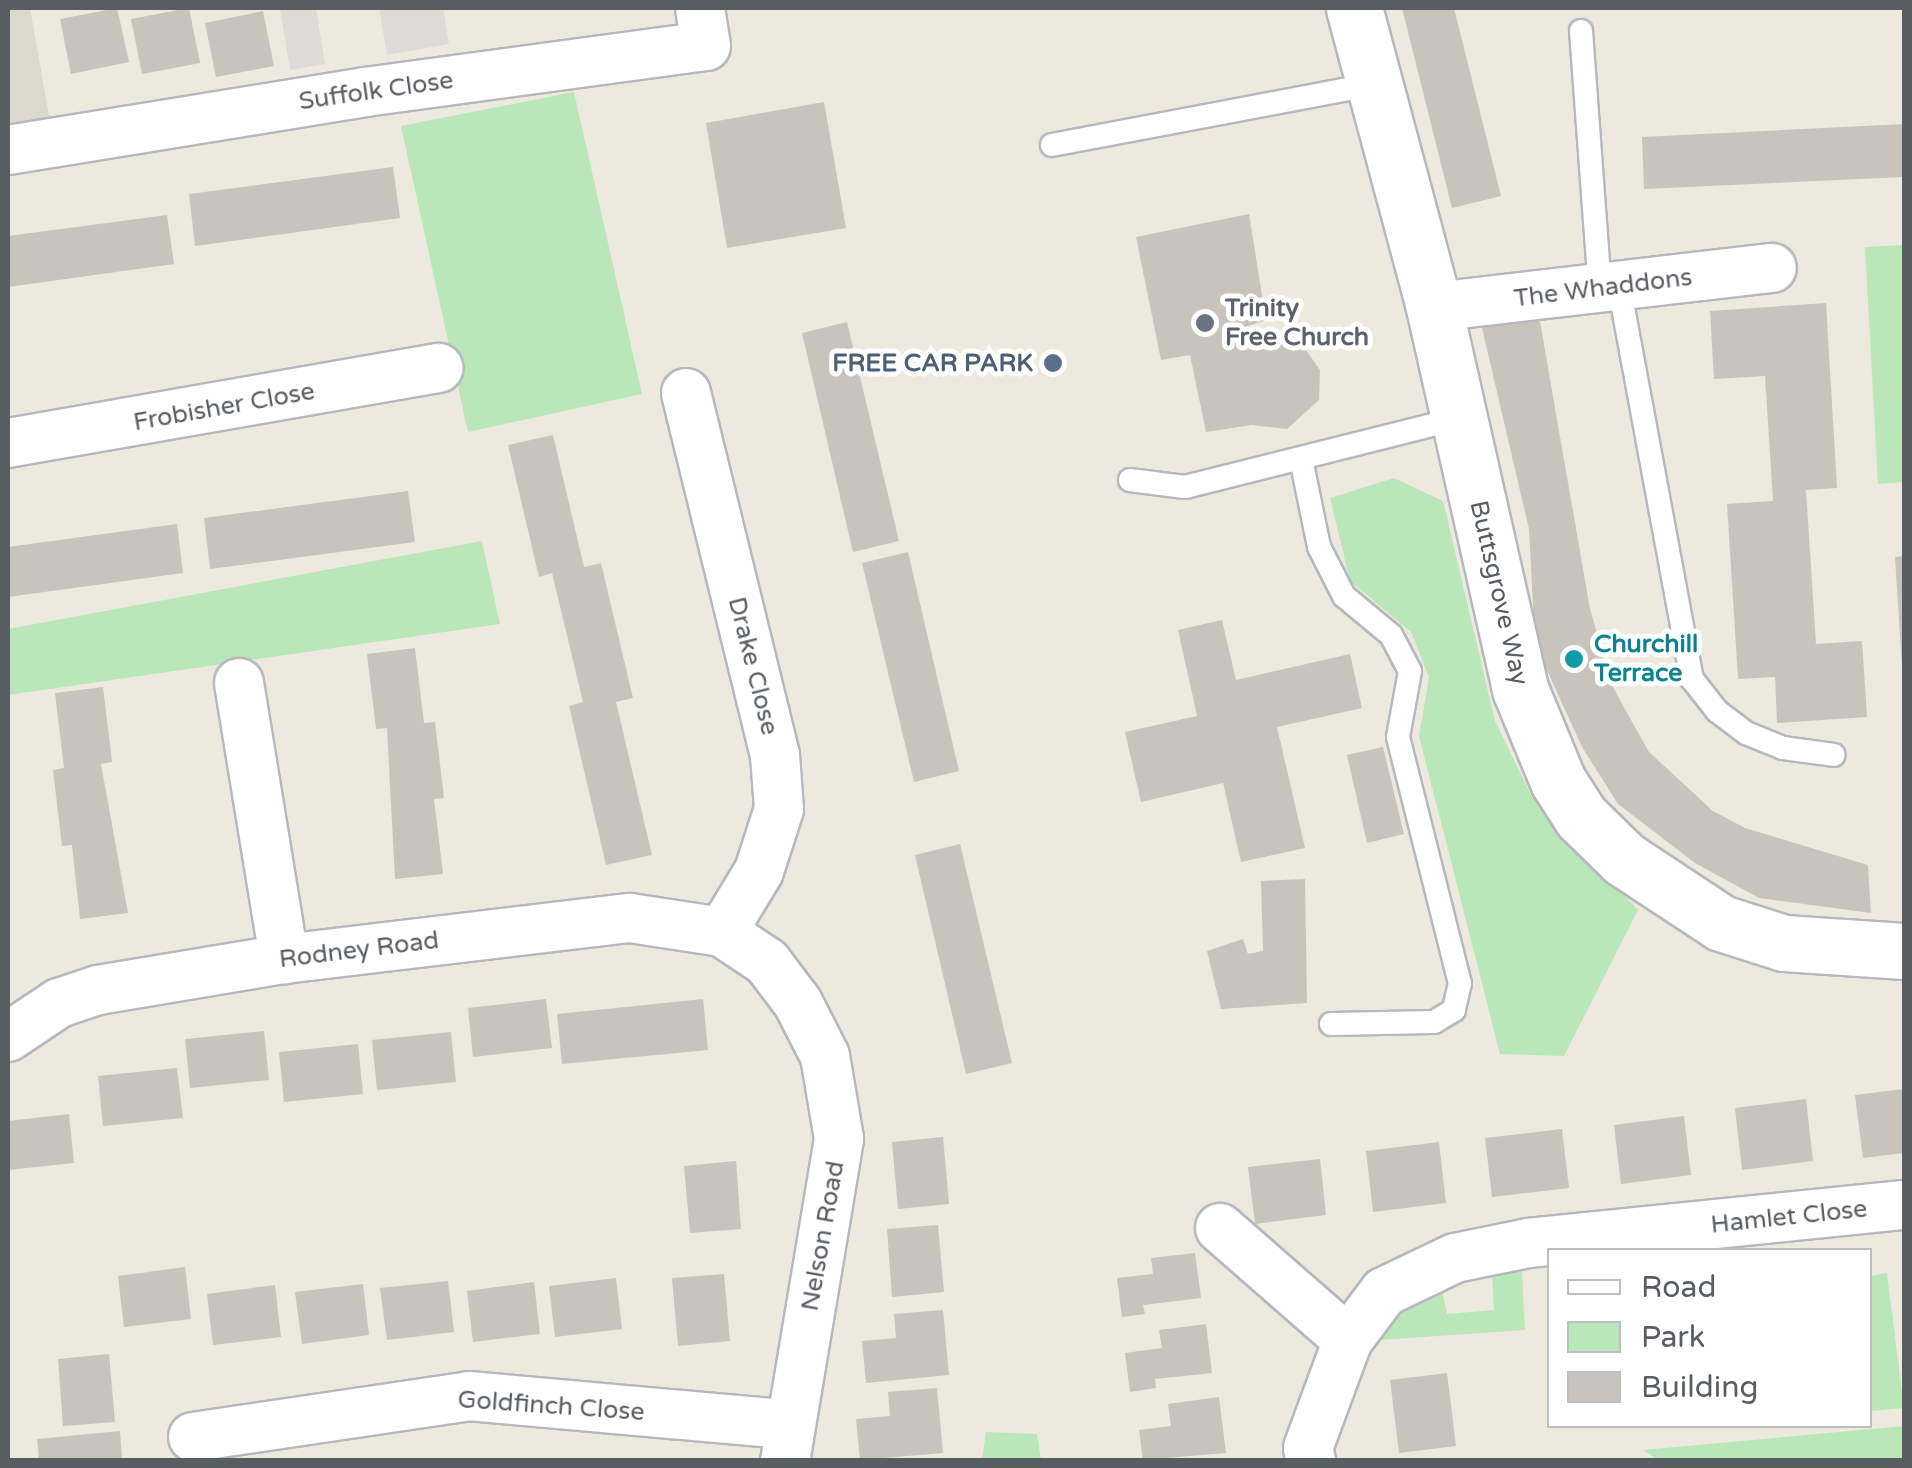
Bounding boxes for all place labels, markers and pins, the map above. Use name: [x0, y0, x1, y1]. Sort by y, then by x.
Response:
place label: Trinity Free Church: [1225, 294, 1369, 353]
marker: Trinity Free Church: [1194, 312, 1216, 334]
place label: FREE CAR PARK: [832, 348, 1033, 378]
marker: FREE CAR PARK: [1042, 352, 1064, 374]
place label: Churchill Terrace: [1594, 630, 1698, 689]
marker: Churchill Terrace: [1563, 648, 1585, 670]

